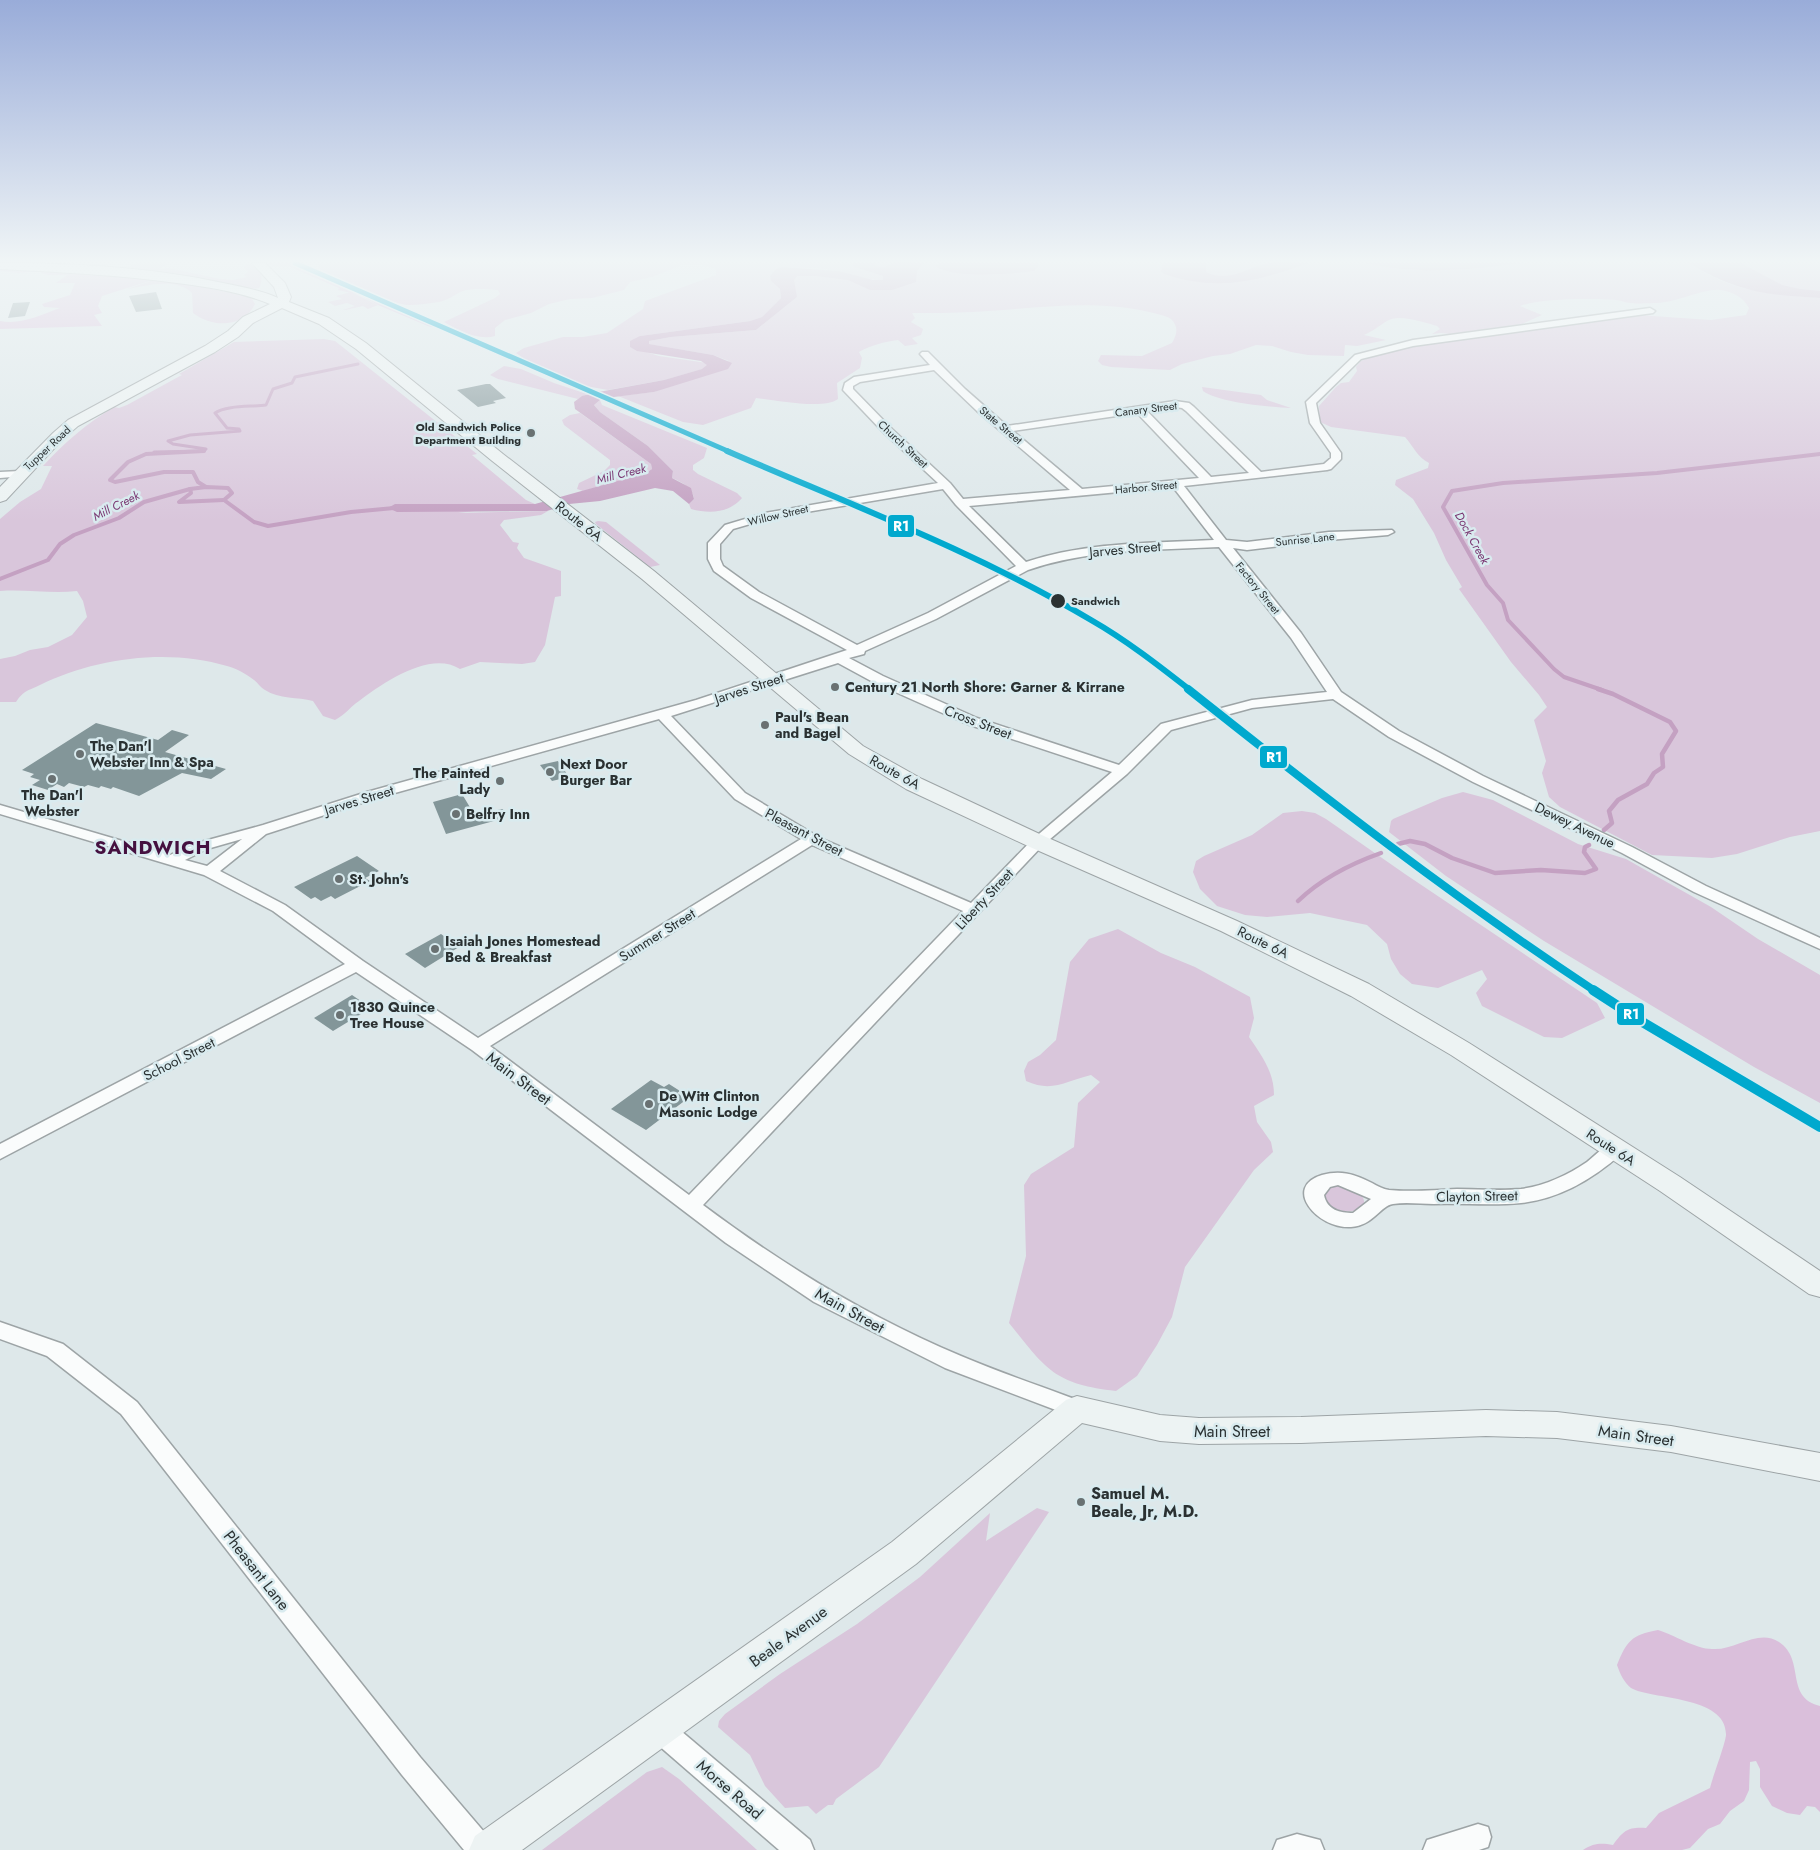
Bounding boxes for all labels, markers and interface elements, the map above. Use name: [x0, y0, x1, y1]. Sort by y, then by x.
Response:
street label: Canary Street: [1114, 397, 1178, 421]
street label: State Street: [976, 402, 1026, 448]
street label: Church Street: [874, 417, 932, 472]
place label: Old Sandwich Police Department Building: [415, 419, 521, 448]
street label: Tupper Road: [20, 422, 74, 474]
marker: Old Sandwich Police Department Building: [525, 427, 537, 439]
water label: Mill Creek: [594, 459, 648, 489]
street label: Harbor Street: [1114, 476, 1178, 498]
water label: Mill Creek: [89, 486, 143, 525]
street label: Route 6A: [551, 496, 607, 546]
street label: Willow Street: [746, 500, 810, 530]
water label: Dock Creek: [1450, 508, 1494, 568]
line badge: R1: [887, 514, 915, 538]
text: R1: [893, 516, 909, 536]
street label: Sunrise Lane: [1275, 528, 1336, 550]
street label: Jarves Street: [1086, 536, 1162, 562]
street label: Factory Street: [1232, 559, 1284, 618]
marker: Sandwich: [1049, 592, 1067, 610]
place label: Sandwich: [1071, 593, 1120, 609]
street label: Jarves Street: [710, 667, 787, 709]
place label: Century 21 North Shore: Garner & Kirrane: [845, 677, 1125, 697]
marker: Century 21 North Shore: Garner & Kirrane: [829, 681, 841, 693]
street label: Cross Street: [941, 700, 1015, 744]
place label: Paul's Bean and Bagel: [775, 707, 849, 743]
marker: Paul's Bean and Bagel: [759, 719, 771, 731]
place label: The Dan'l Webster Inn & Spa: [90, 736, 214, 772]
line badge: R1: [1259, 745, 1288, 769]
text: R1: [1266, 747, 1282, 767]
marker: The Dan'l Webster Inn & Spa: [74, 748, 86, 760]
street label: Route 6A: [866, 750, 925, 794]
place label: Next Door Burger Bar: [560, 754, 632, 790]
place label: The Painted Lady: [413, 763, 491, 799]
marker: Next Door Burger Bar: [544, 766, 556, 778]
marker: The Dan'l Webster: [46, 773, 58, 785]
marker: The Painted Lady: [494, 775, 506, 787]
street label: Jarves Street: [320, 780, 397, 821]
place label: The Dan'l Webster: [21, 785, 83, 821]
street label: Dewey Avenue: [1532, 797, 1618, 853]
street label: Pleasant Street: [762, 803, 847, 861]
place label: Belfry Inn: [466, 804, 530, 824]
marker: Belfry Inn: [450, 808, 462, 820]
district label: SANDWICH: [95, 834, 211, 861]
street label: Liberty Street: [950, 864, 1018, 934]
place label: St. John's: [349, 869, 409, 889]
marker: St. John's: [333, 873, 345, 885]
street label: Summer Street: [615, 903, 700, 966]
street label: Route 6A: [1234, 921, 1293, 963]
place label: Isaiah Jones Homestead Bed & Breakfast: [445, 931, 600, 967]
marker: Isaiah Jones Homestead Bed & Breakfast: [429, 943, 441, 955]
place label: 1830 Quince Tree House: [350, 997, 435, 1033]
line badge: R1: [1616, 1002, 1645, 1026]
text: R1: [1623, 1004, 1639, 1024]
marker: 1830 Quince Tree House: [334, 1009, 346, 1021]
street label: School Street: [140, 1032, 219, 1086]
street label: Main Street: [481, 1046, 556, 1111]
place label: De Witt Clinton Masonic Lodge: [659, 1086, 760, 1122]
marker: De Witt Clinton Masonic Lodge: [643, 1098, 655, 1110]
street label: Route 6A: [1583, 1124, 1640, 1171]
street label: Clayton Street: [1436, 1185, 1519, 1207]
street label: Main Street: [811, 1282, 889, 1339]
street label: Main Street: [1597, 1419, 1675, 1452]
street label: Main Street: [1194, 1420, 1270, 1443]
place label: Samuel M. Beale, Jr, M.D.: [1091, 1482, 1199, 1523]
marker: Samuel M. Beale, Jr, M.D.: [1075, 1496, 1087, 1508]
street label: Pheasant Lane: [218, 1525, 295, 1615]
street label: Beale Avenue: [745, 1600, 832, 1673]
street label: Morse Road: [691, 1754, 768, 1825]

